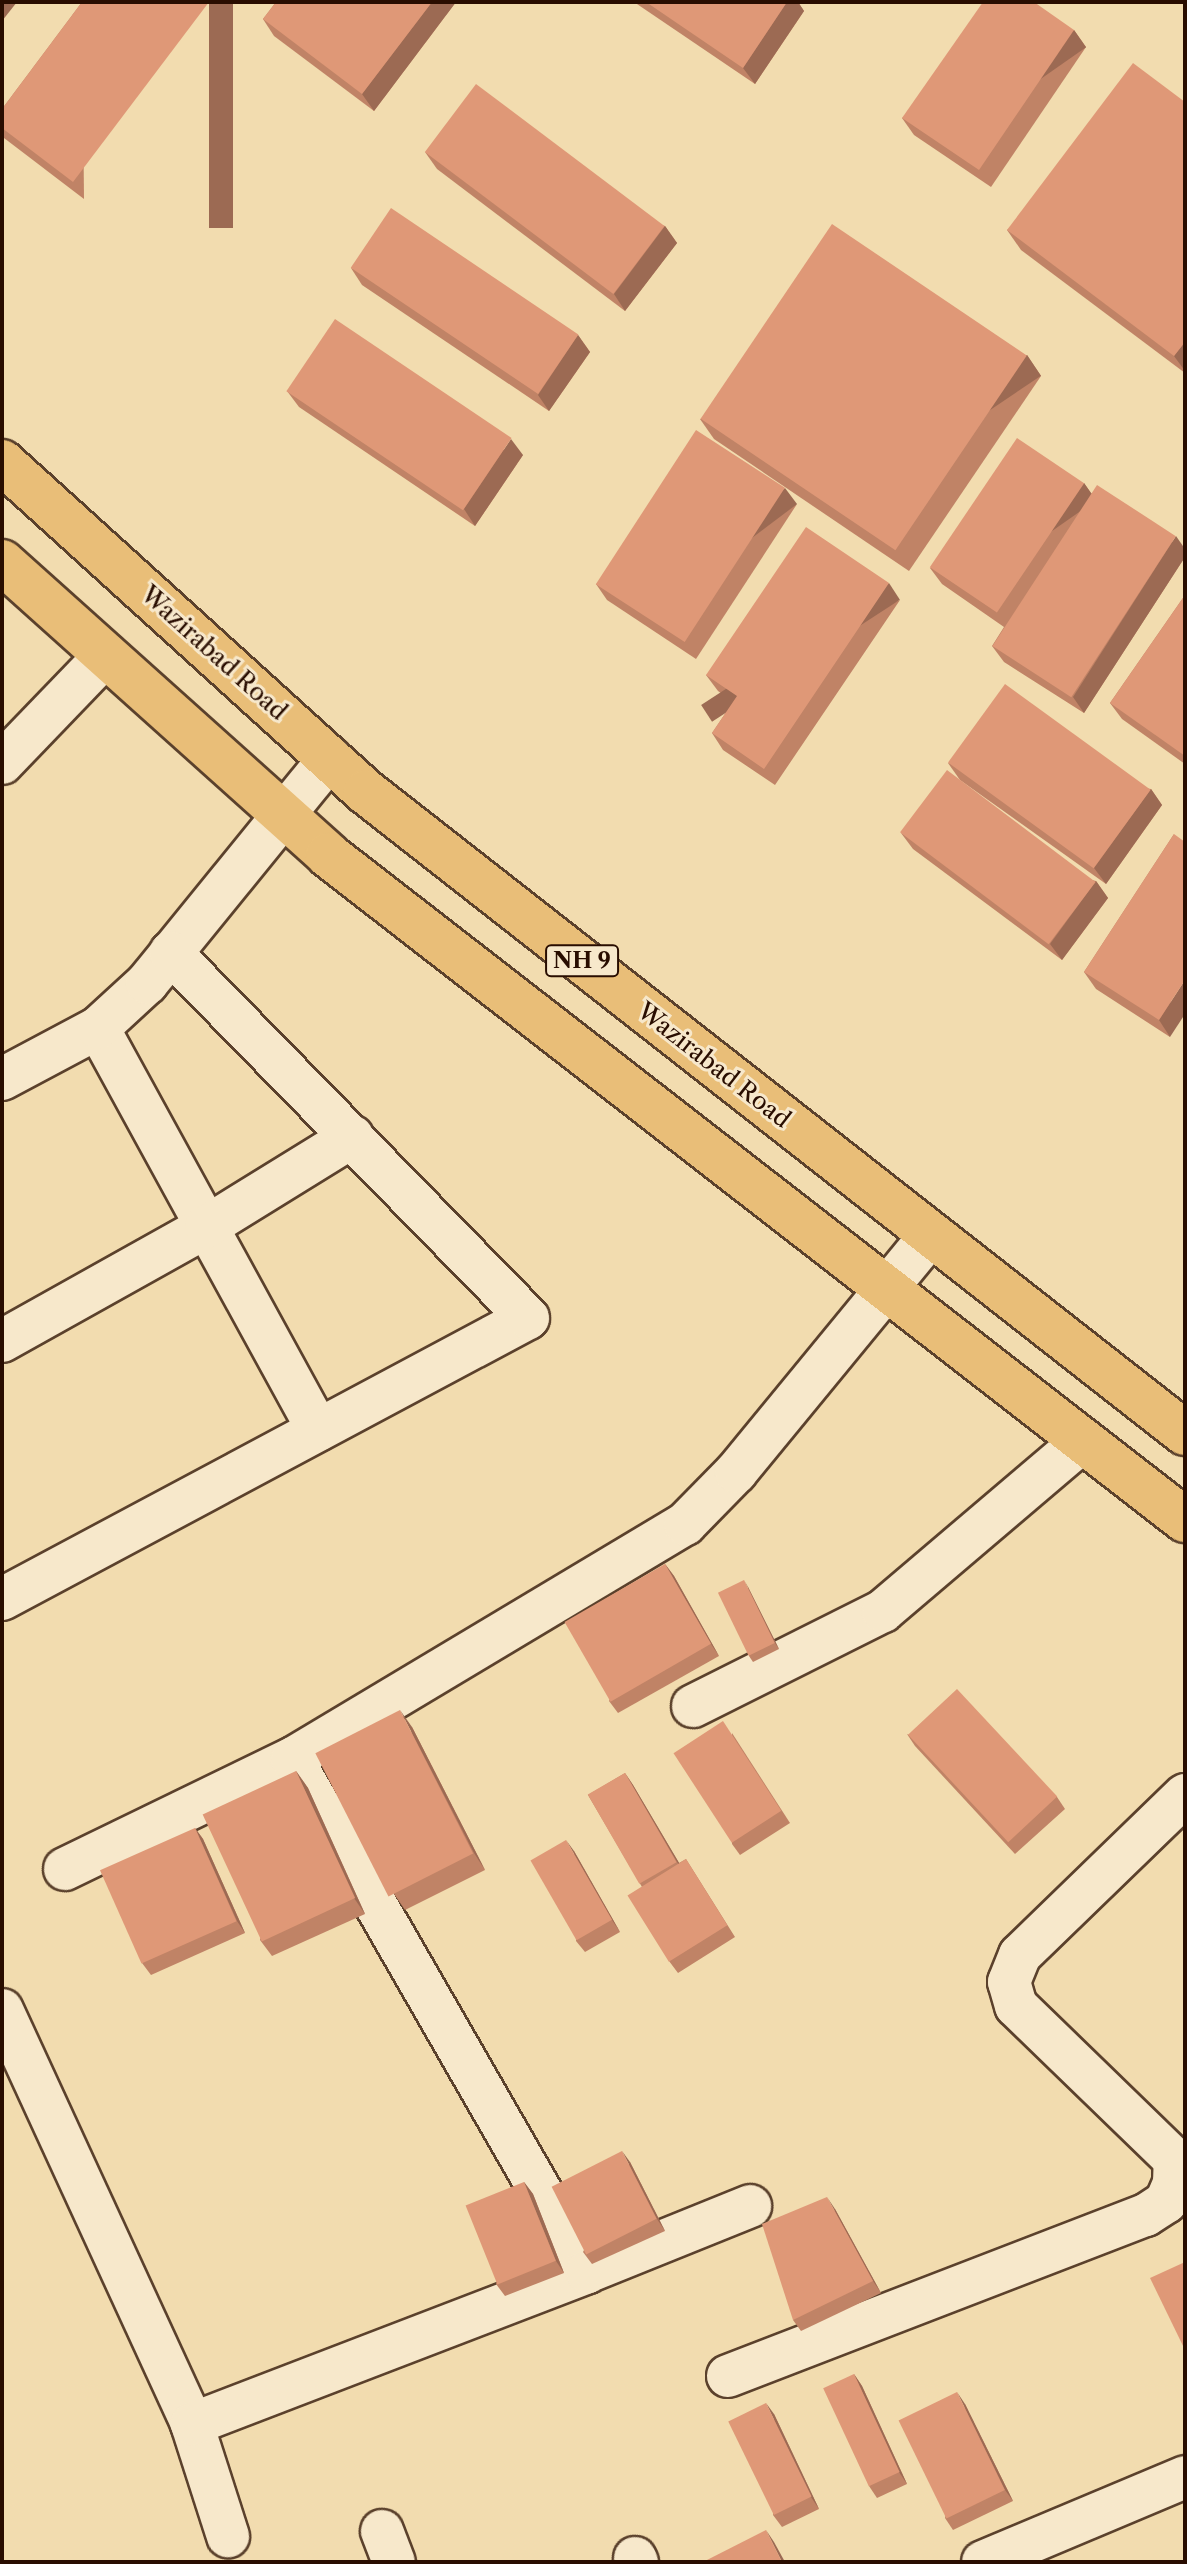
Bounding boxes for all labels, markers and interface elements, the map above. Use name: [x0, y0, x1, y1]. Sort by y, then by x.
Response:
street label: Wazirabad Road: [135, 580, 293, 726]
road number: NH 9: [544, 943, 620, 979]
street label: Wazirabad Road: [632, 996, 796, 1134]

